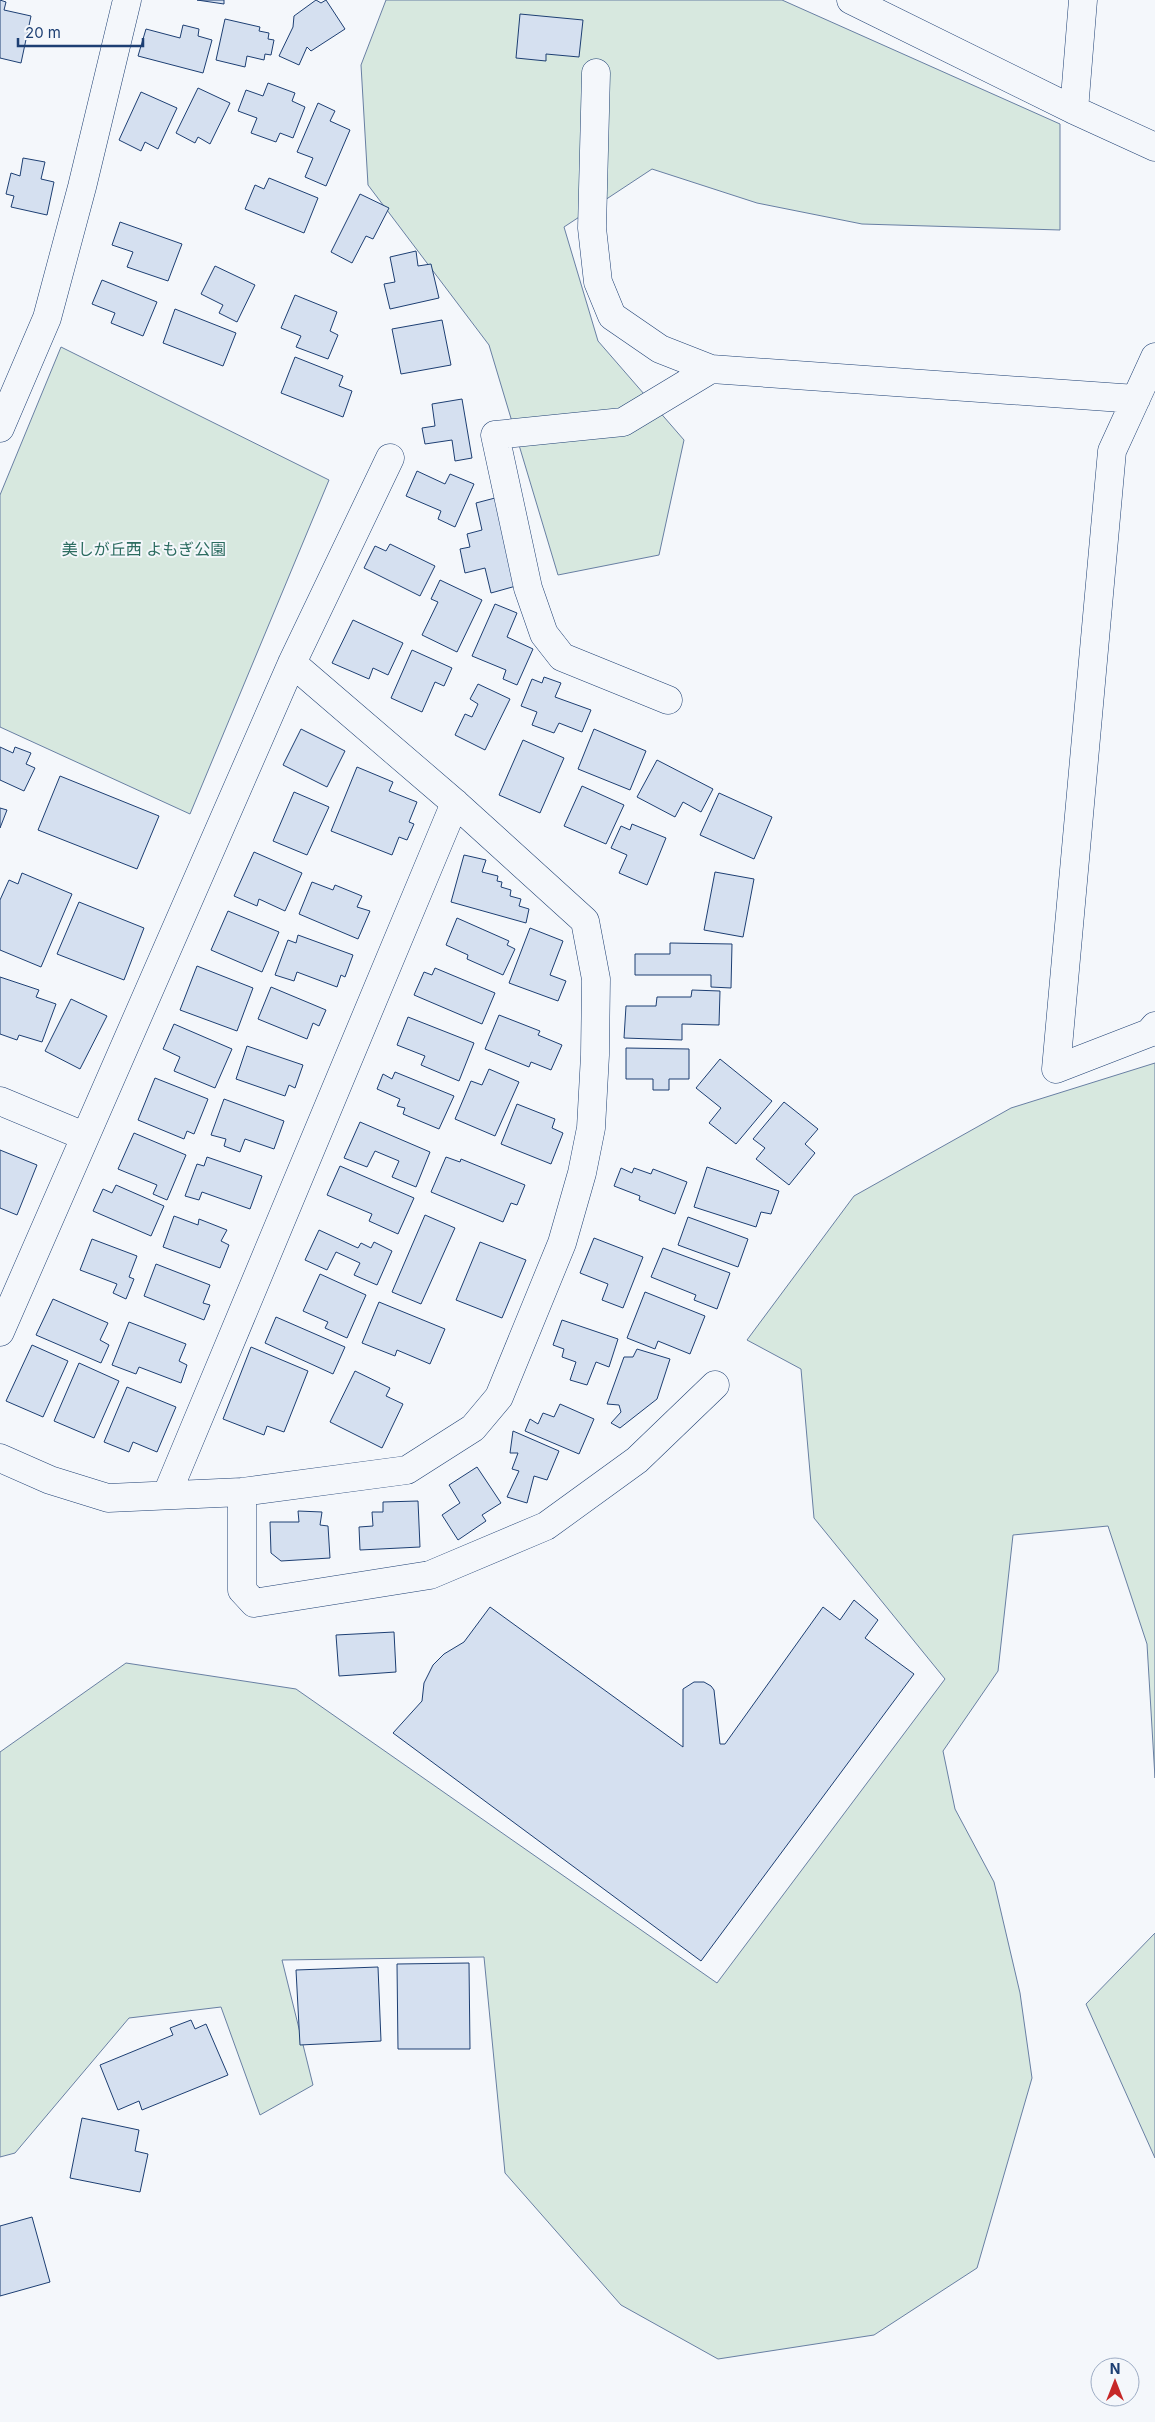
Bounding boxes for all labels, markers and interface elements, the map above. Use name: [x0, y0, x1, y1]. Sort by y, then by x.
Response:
scale bar: [18, 15, 142, 47]
text: 20 m: [25, 23, 61, 42]
park label: 美しが丘西 よもぎ公園: [62, 539, 226, 559]
north arrow: [1090, 2357, 1140, 2407]
text: N: [1110, 2360, 1120, 2377]

